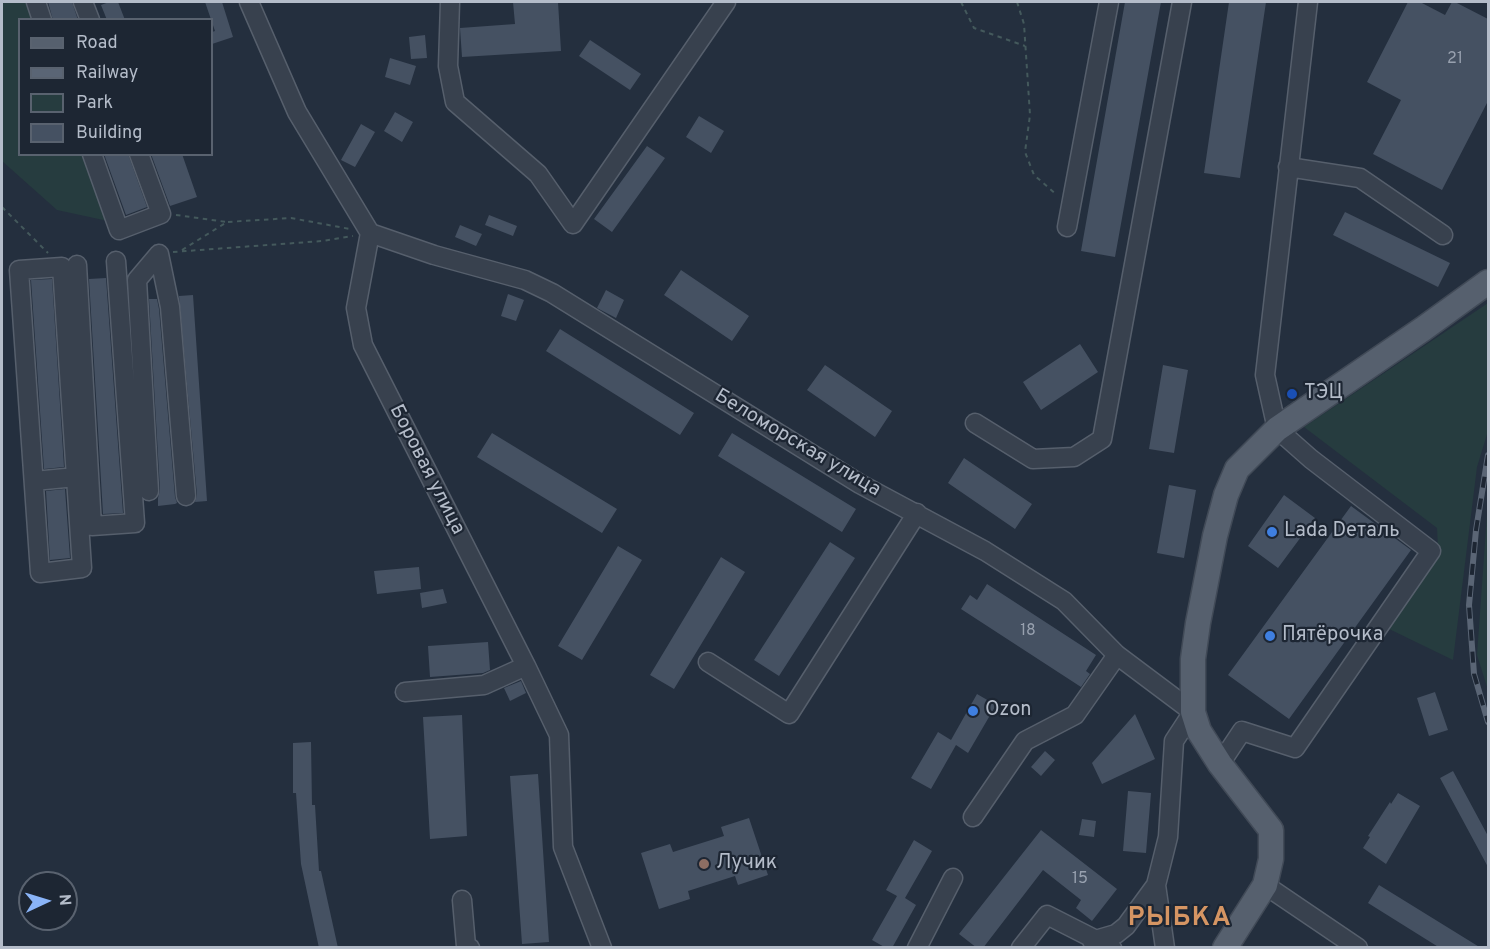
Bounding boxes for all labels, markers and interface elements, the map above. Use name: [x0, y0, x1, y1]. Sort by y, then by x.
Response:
legend: [18, 18, 213, 156]
text: Road: [76, 32, 118, 55]
house number: 21: [1447, 50, 1463, 70]
text: Railway: [76, 62, 138, 85]
text: Park: [76, 92, 113, 115]
text: Building: [76, 122, 142, 145]
place label: ТЭЦ: [1304, 382, 1343, 406]
street label: Беломорская улица: [710, 385, 884, 503]
marker: ТЭЦ: [1285, 387, 1299, 401]
street label: Боровая улица: [383, 401, 469, 539]
place label: Lada Dеталь: [1284, 520, 1400, 544]
marker: Lada Dеталь: [1265, 525, 1279, 539]
house number: 18: [1020, 622, 1036, 642]
place label: Пятёрочка: [1282, 624, 1383, 648]
marker: Пятёрочка: [1263, 629, 1277, 643]
place label: Ozon: [985, 699, 1031, 723]
marker: Ozon: [966, 704, 980, 718]
place label: Лучик: [716, 852, 777, 876]
marker: Лучик: [697, 857, 711, 871]
house number: 15: [1072, 870, 1088, 890]
north arrow: [18, 871, 78, 931]
text: N: [54, 893, 74, 906]
district label: РЫБКА: [1128, 904, 1232, 936]

